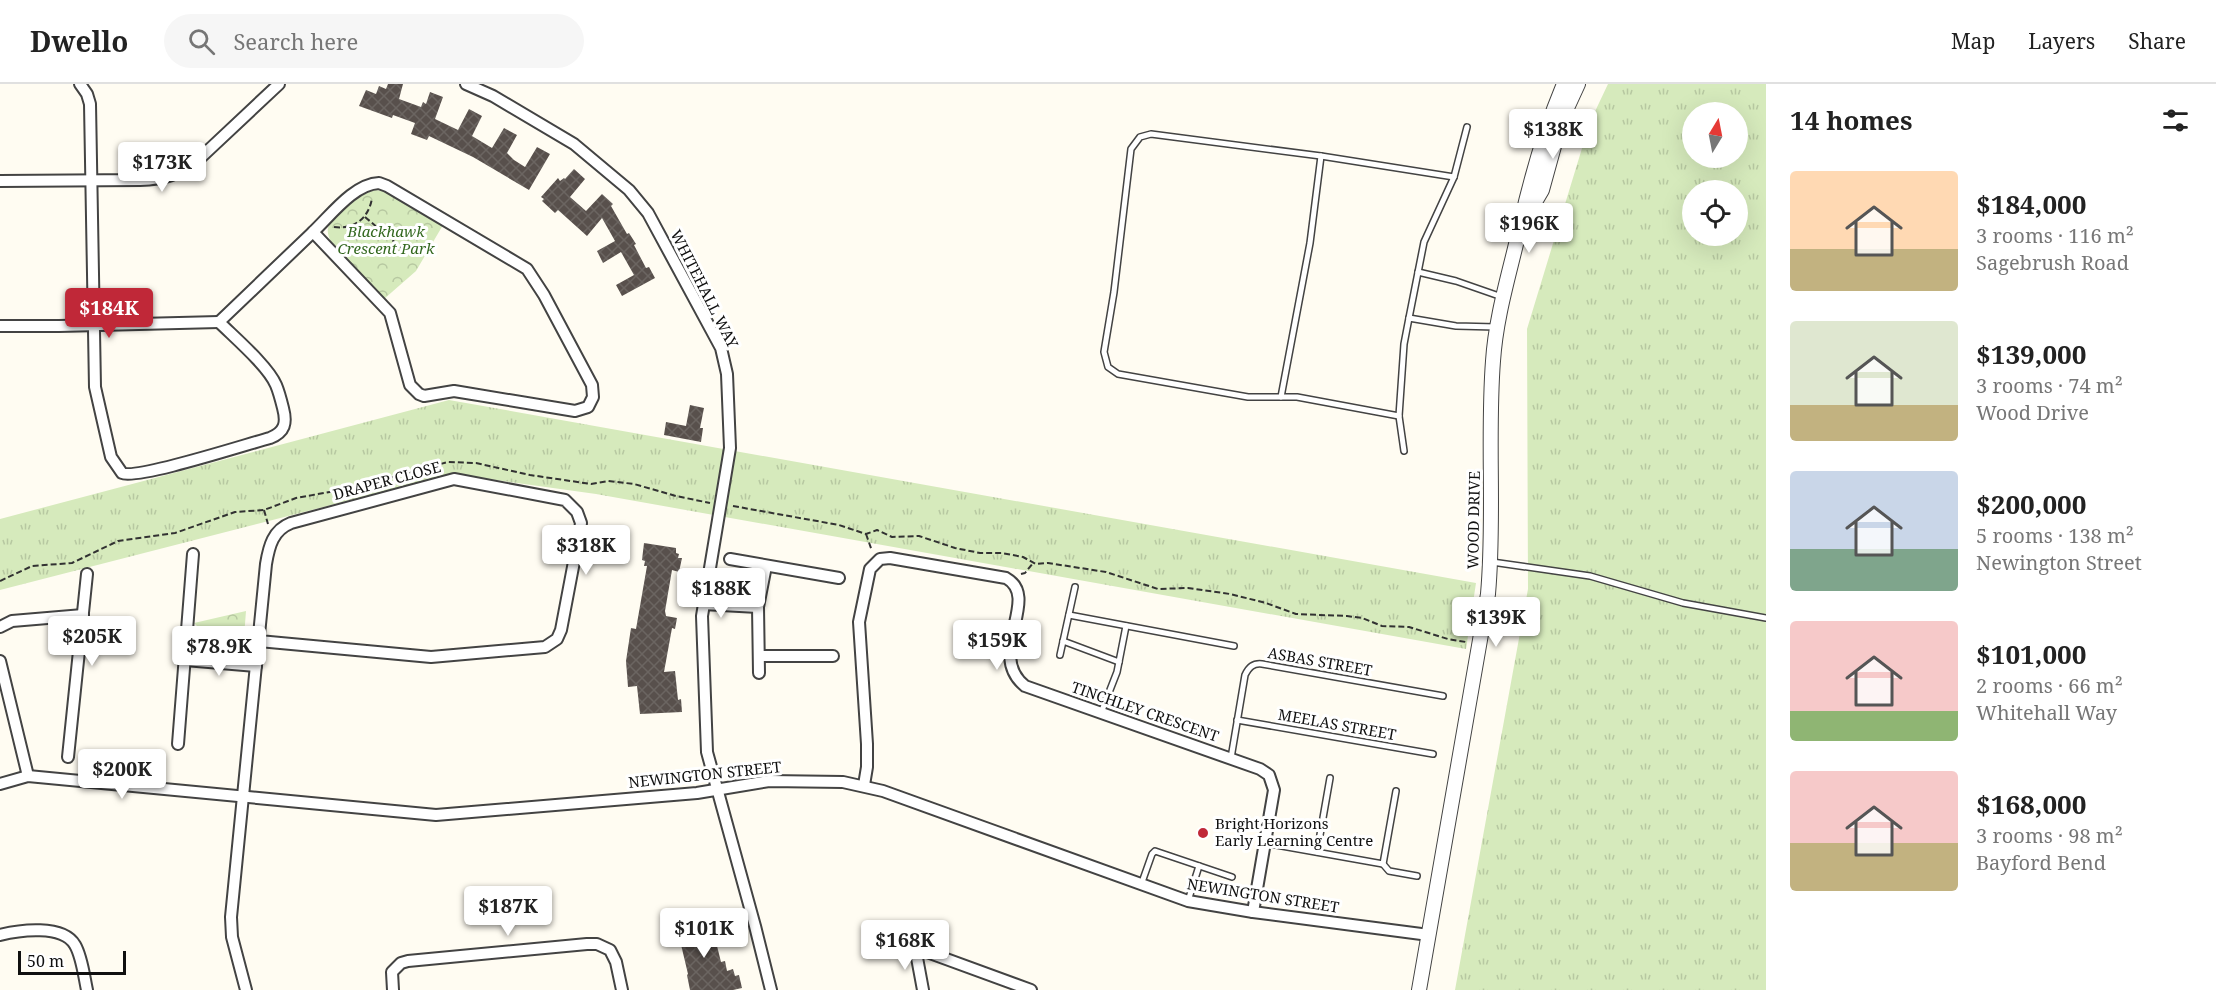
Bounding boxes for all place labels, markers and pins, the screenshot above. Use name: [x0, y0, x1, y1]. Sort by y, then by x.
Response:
pin: $138K: [1511, 109, 1595, 160]
pin: $173K: [120, 142, 204, 193]
pin: $196K: [1487, 203, 1571, 254]
pin: $184K: [67, 288, 151, 339]
pin: $318K: [544, 525, 628, 576]
pin: $188K: [679, 568, 763, 619]
pin: $139K: [1454, 597, 1538, 648]
pin: $205K: [50, 616, 134, 667]
pin: $159K: [955, 620, 1039, 671]
pin: $78.9K: [170, 626, 268, 677]
pin: $200K: [80, 749, 164, 800]
place label: Bright Horizons Early Learning Centre: [1215, 813, 1373, 850]
marker: Bright Horizons Early Learning Centre: [1196, 826, 1210, 840]
pin: $187K: [466, 886, 550, 937]
pin: $101K: [662, 908, 746, 959]
pin: $168K: [863, 920, 947, 971]

